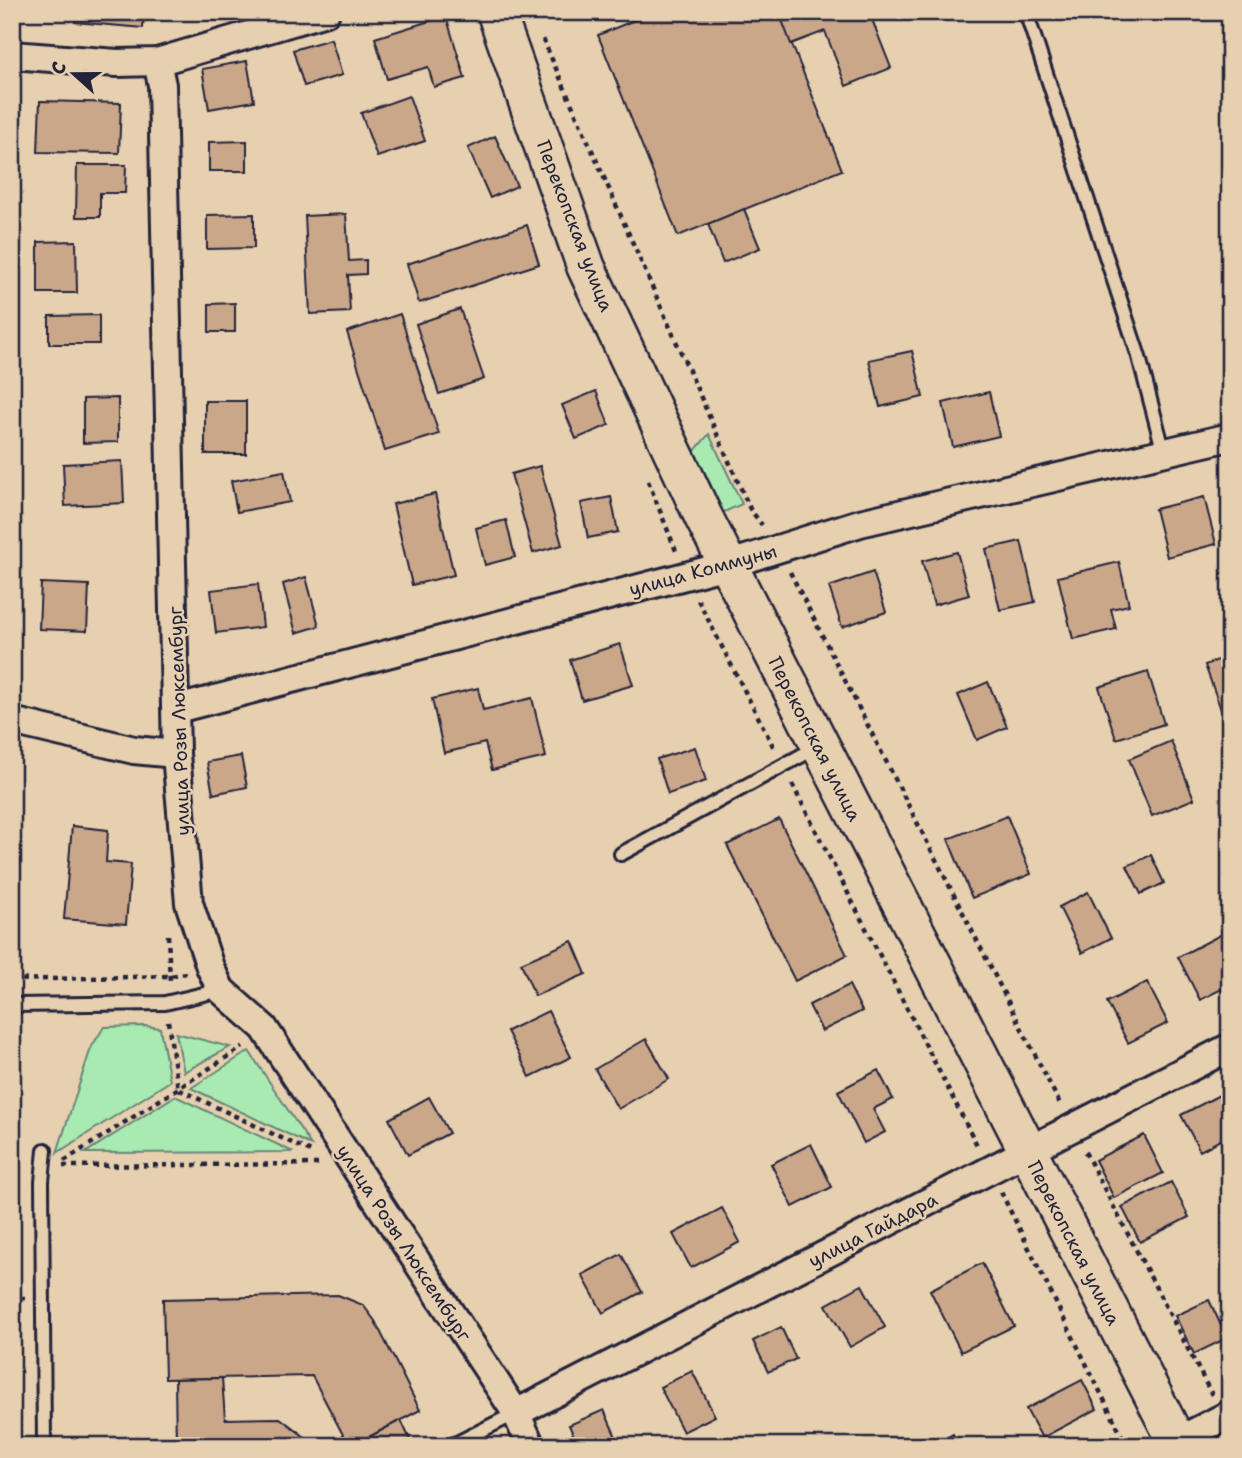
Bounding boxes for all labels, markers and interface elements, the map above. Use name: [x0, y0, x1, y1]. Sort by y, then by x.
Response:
north arrow: [38, 38, 108, 108]
text: С: [45, 58, 72, 78]
street label: Перекопская улица: [531, 137, 619, 315]
street label: улица Коммуны: [626, 538, 780, 602]
street label: улица Розы Люксембург: [162, 605, 196, 836]
street label: Перекопская улица: [763, 652, 867, 826]
street label: улица Розы Люксембург: [331, 1140, 477, 1347]
street label: Перекопская улица: [1022, 1156, 1126, 1330]
street label: улица Гайдара: [804, 1187, 942, 1273]

